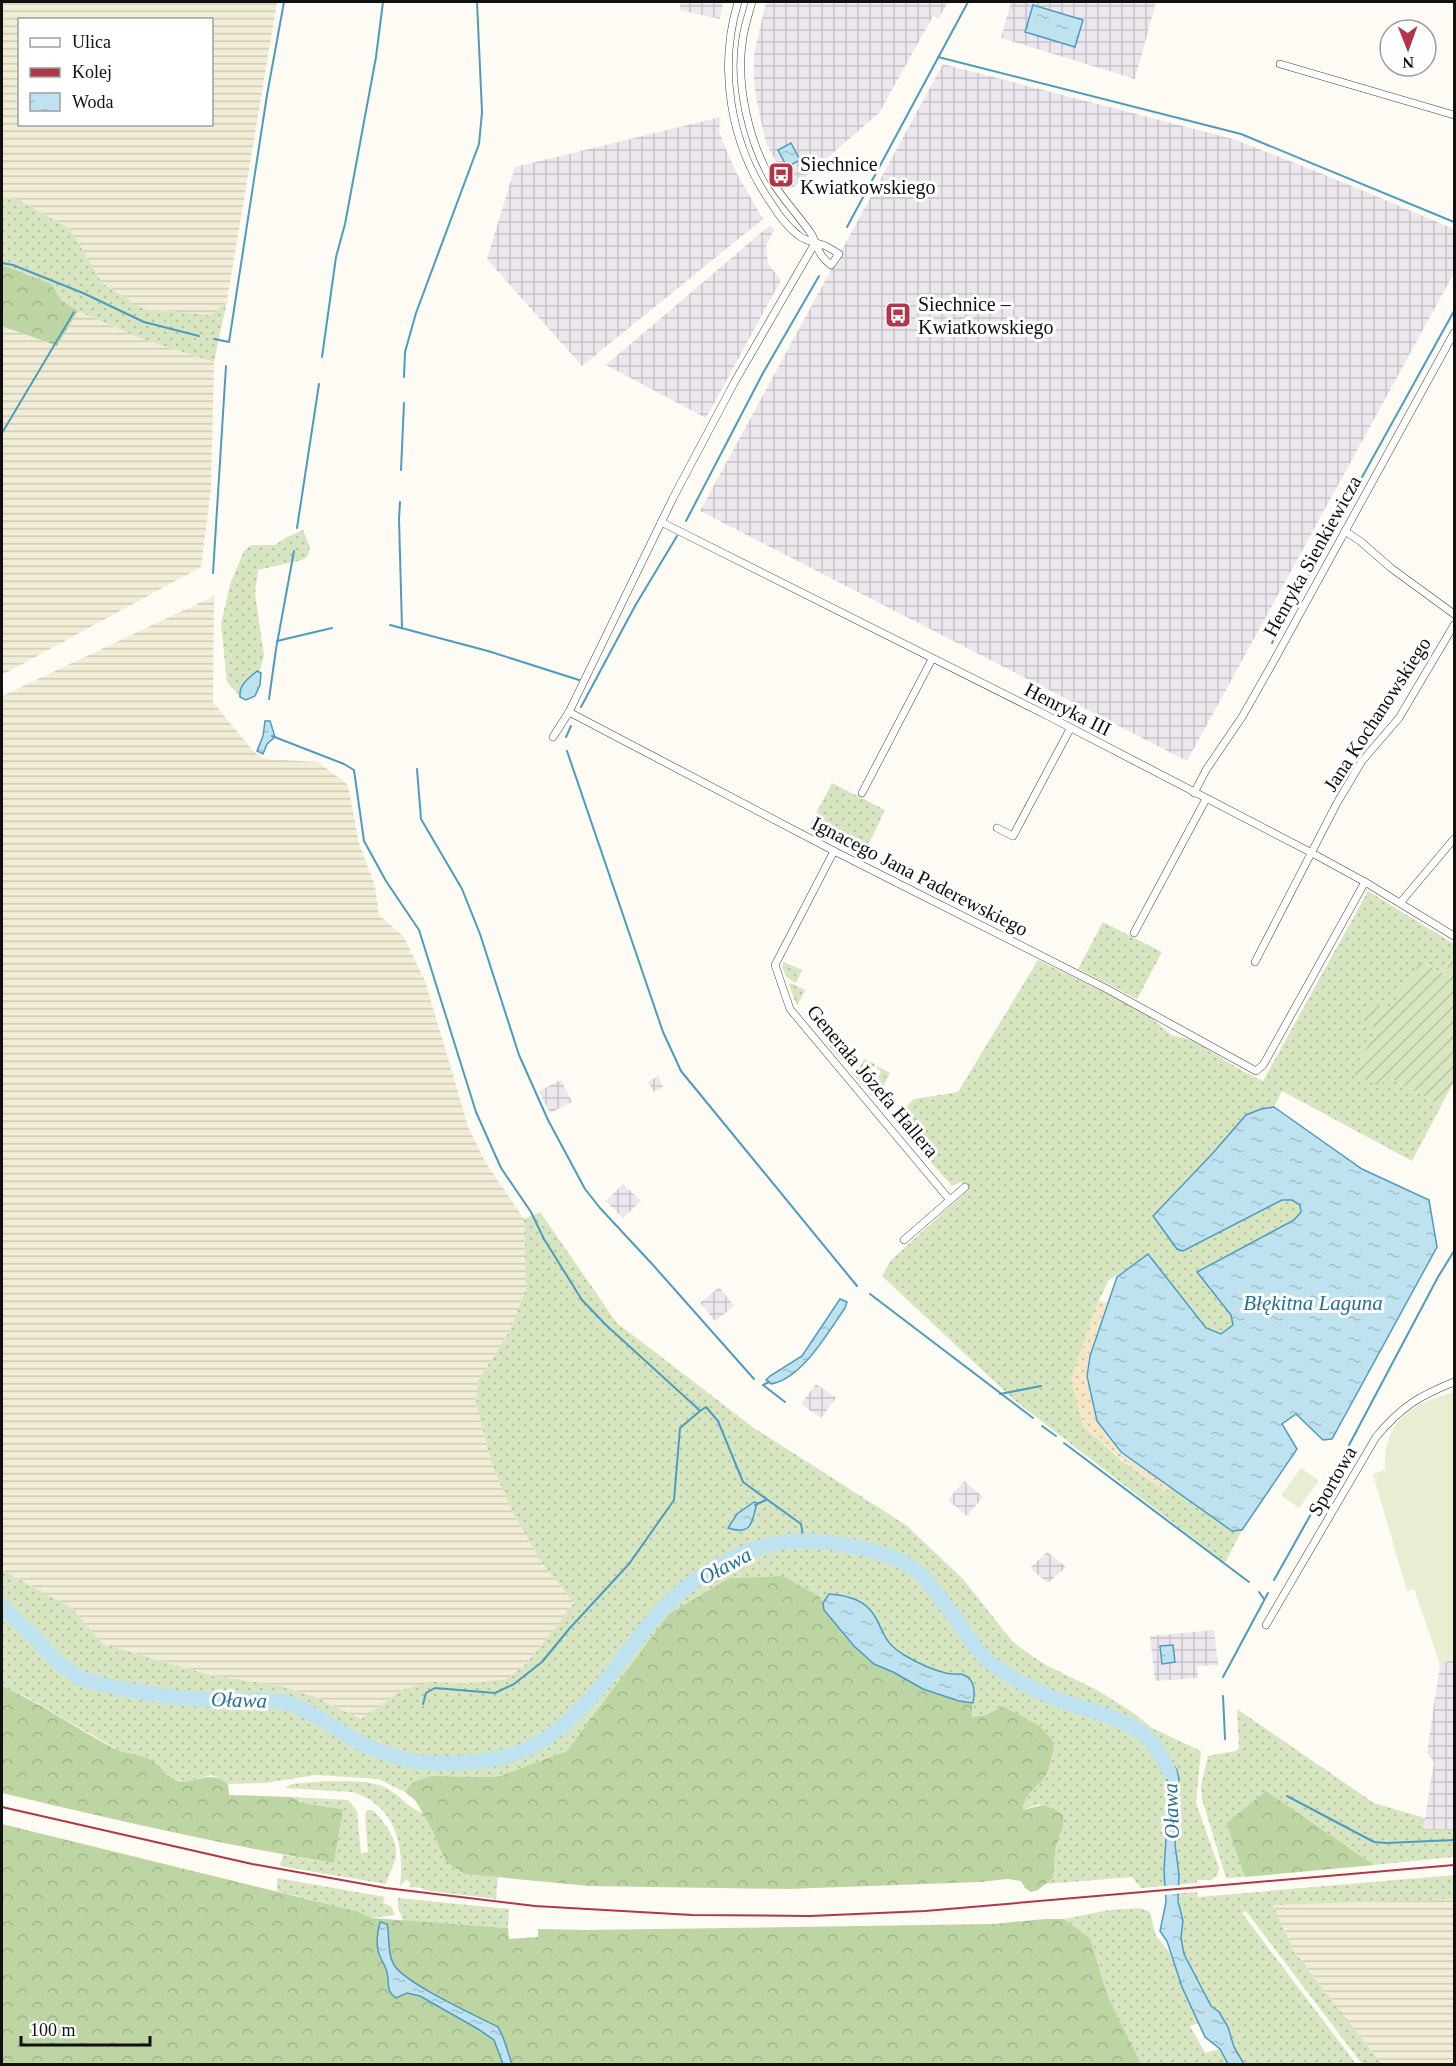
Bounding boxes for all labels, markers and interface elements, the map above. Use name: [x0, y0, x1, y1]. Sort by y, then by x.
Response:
legend: [18, 18, 213, 126]
north arrow: [1378, 18, 1438, 78]
text: Ulica: [72, 32, 111, 52]
text: N: [1402, 54, 1414, 71]
text: Kolej: [72, 62, 112, 82]
text: Woda: [72, 92, 114, 112]
place label: Siechnice Kwiatkowskiego: [800, 153, 936, 199]
bus stop icon: Siechnice Kwiatkowskiego: [766, 160, 796, 190]
place label: Siechnice – Kwiatkowskiego: [918, 293, 1054, 339]
bus stop icon: Siechnice – Kwiatkowskiego: [883, 300, 913, 330]
street label: Henryka Sienkiewicza: [1259, 472, 1366, 641]
street label: Jana Kochanowskiego: [1319, 633, 1436, 796]
street label: Henryka III: [1021, 678, 1115, 741]
street label: Ignacego Jana Paderewskiego: [808, 812, 1032, 941]
street label: Generała Józefa Hallera: [803, 1000, 943, 1162]
water label: Błękitna Laguna: [1243, 1291, 1383, 1315]
street label: Sportowa: [1303, 1442, 1362, 1520]
water label: Oława: [695, 1542, 755, 1590]
water label: Oława: [211, 1687, 267, 1713]
water label: Oława: [1158, 1783, 1184, 1839]
scale bar: [21, 2009, 150, 2047]
text: 100 m: [30, 2020, 76, 2040]

